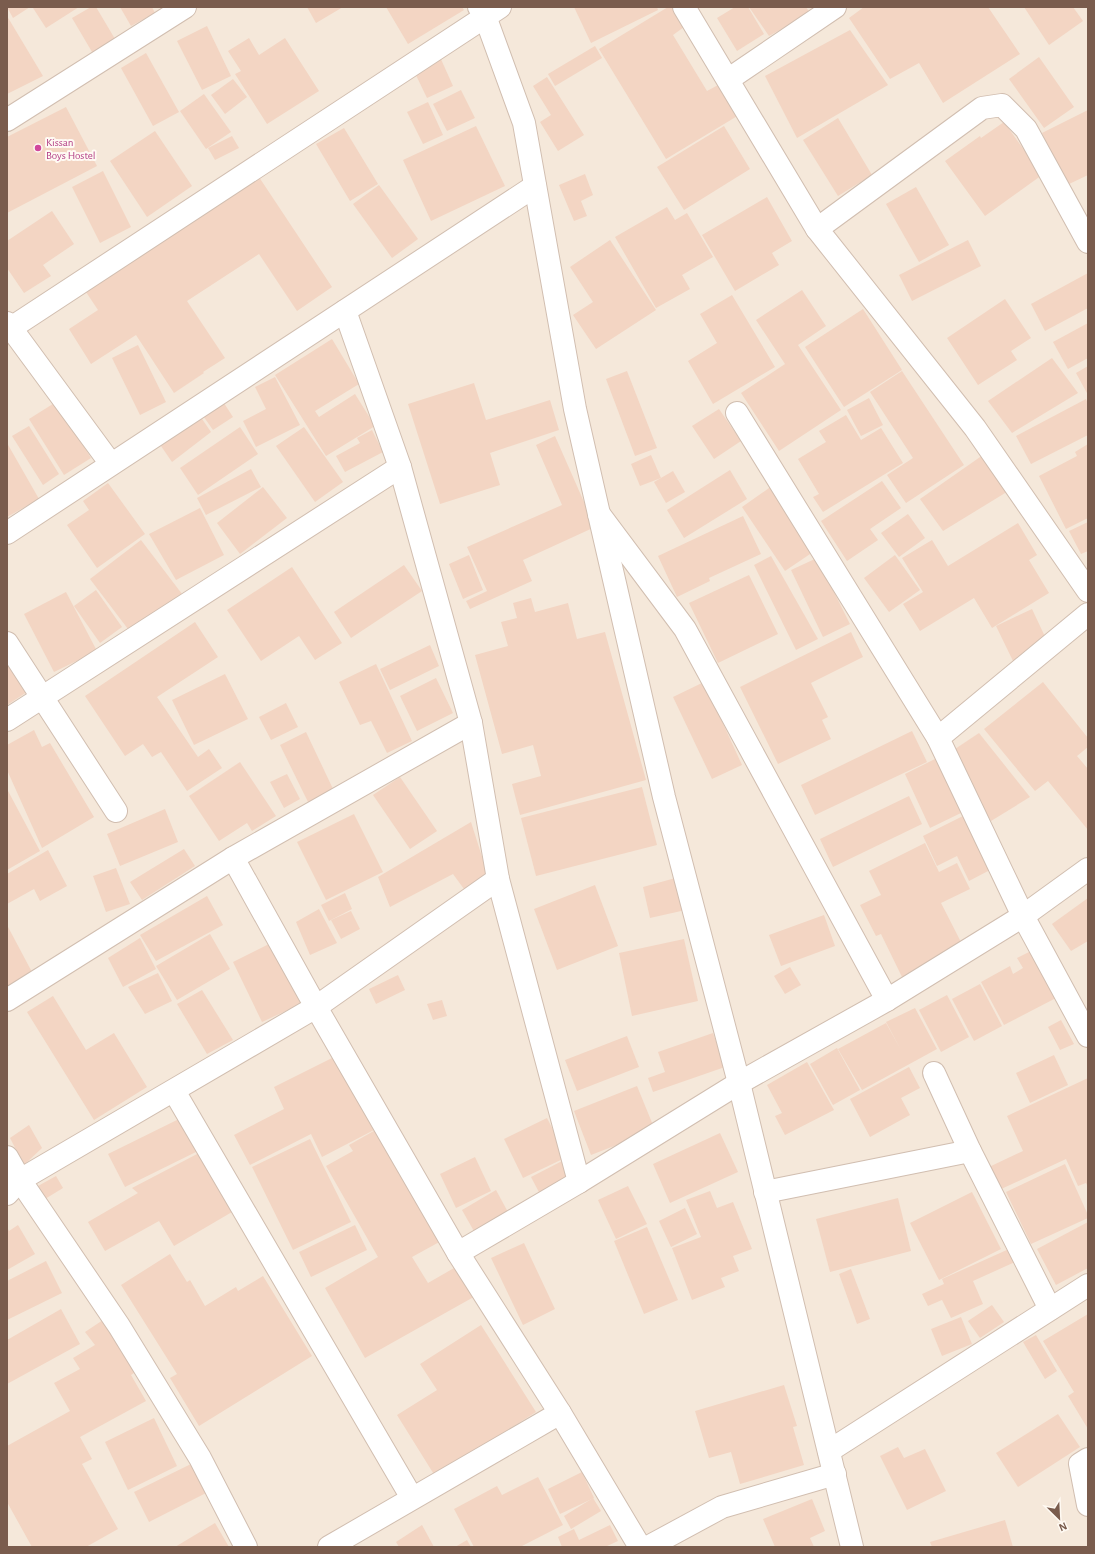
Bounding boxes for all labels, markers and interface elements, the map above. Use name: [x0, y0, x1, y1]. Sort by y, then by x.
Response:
place label: Kissan Boys Hostel: [46, 137, 96, 161]
marker: Kissan Boys Hostel: [33, 143, 43, 153]
north arrow: [1039, 1498, 1079, 1538]
text: N: [1057, 1520, 1069, 1533]

